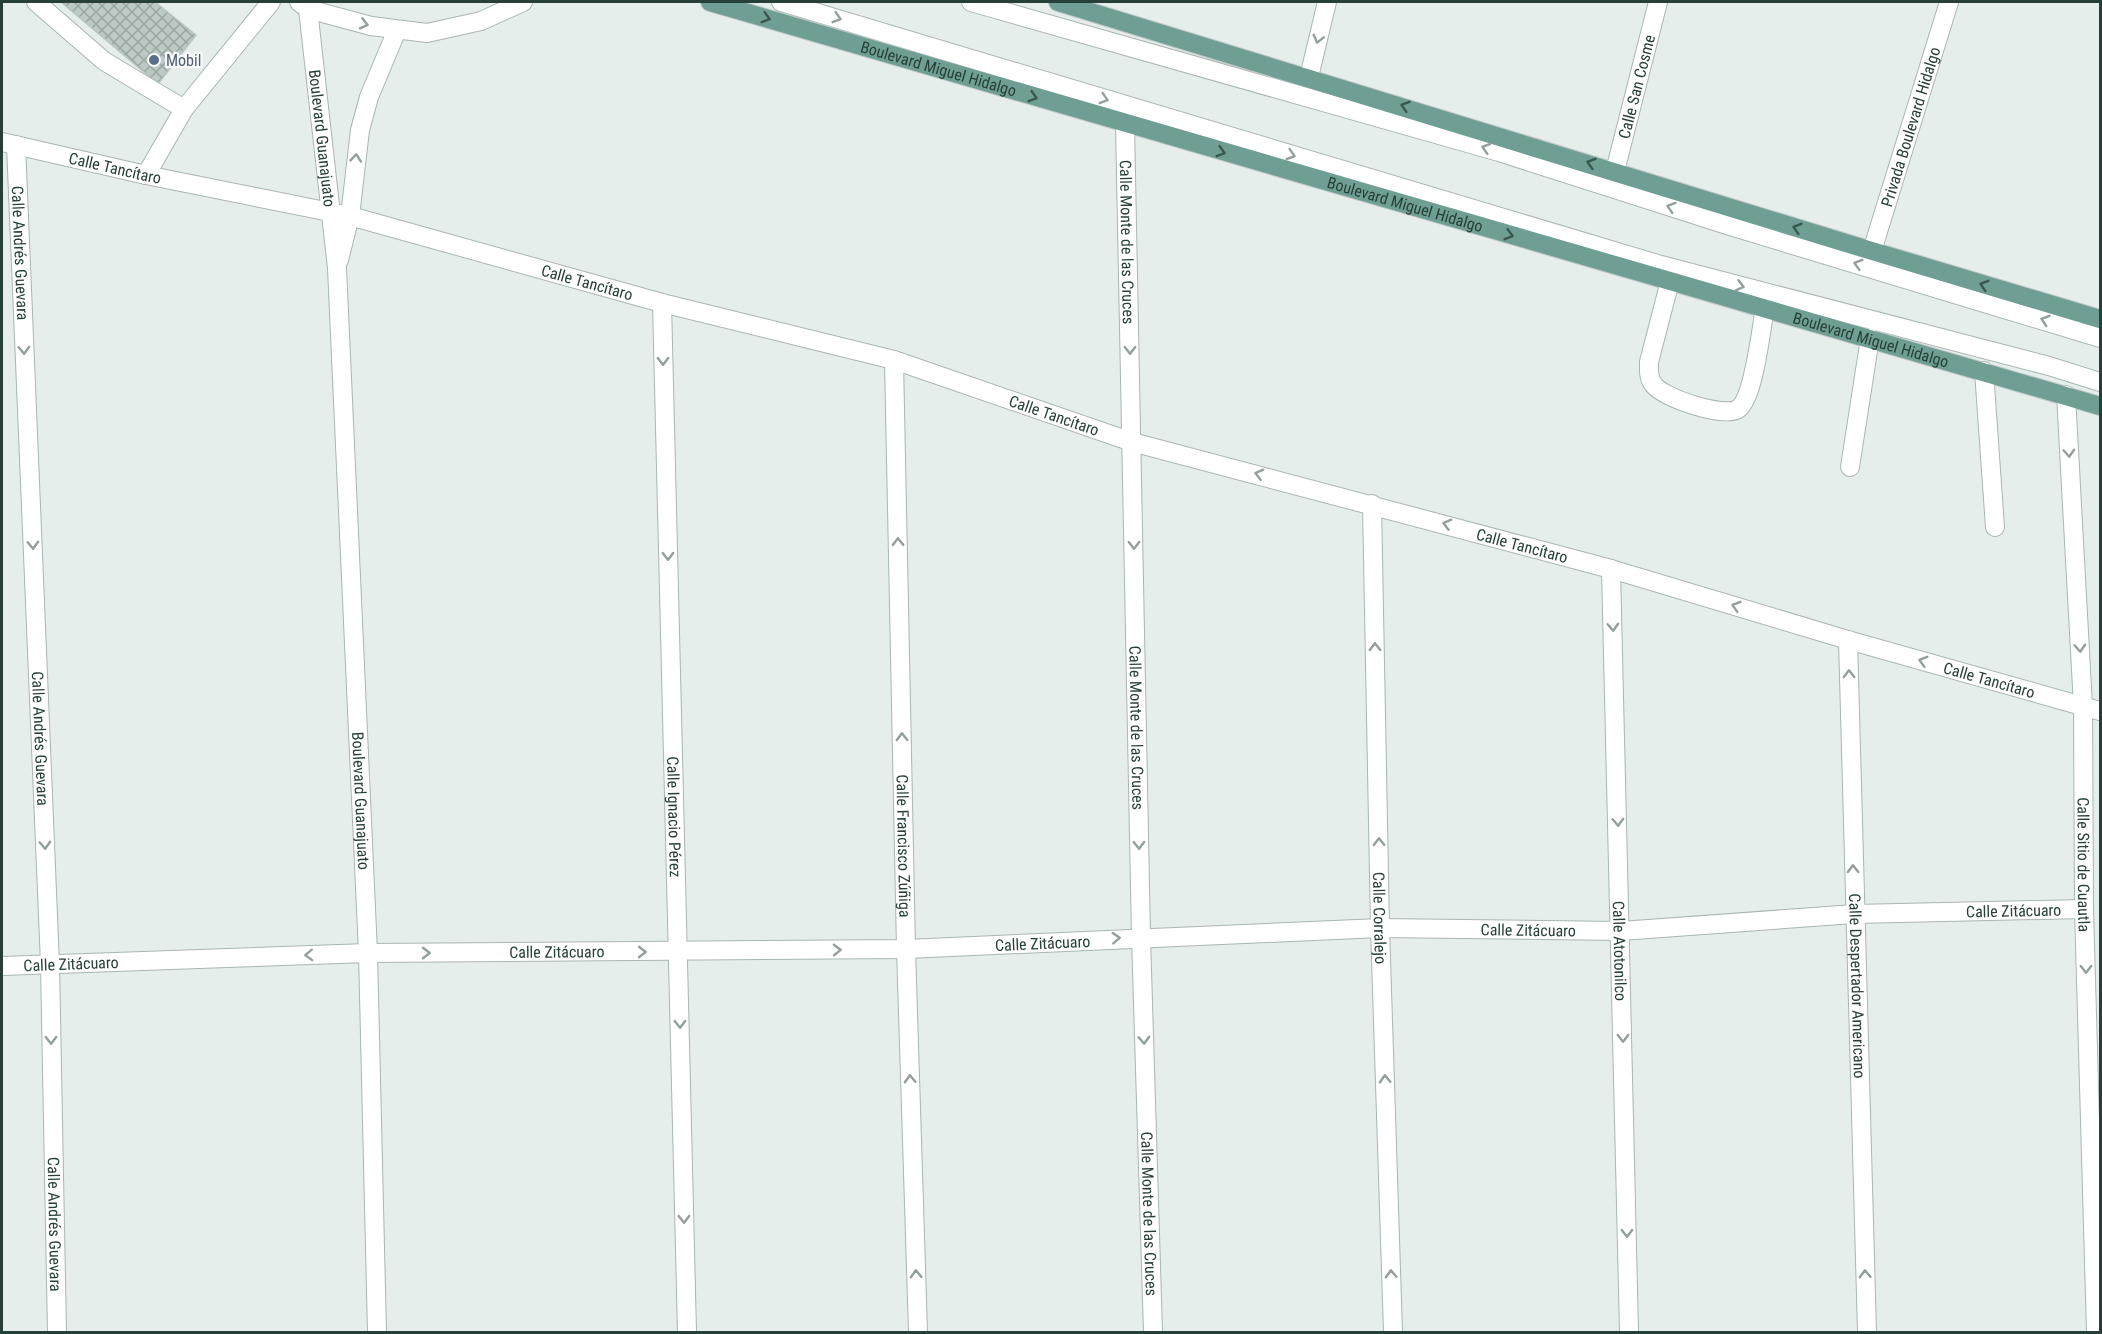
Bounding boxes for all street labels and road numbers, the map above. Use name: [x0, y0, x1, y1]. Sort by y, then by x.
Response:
street label: Calle San Cosme: [1615, 33, 1659, 141]
street label: Boulevard Miguel Hidalgo: [858, 37, 1019, 101]
street label: Privada Boulevard Hidalgo: [1877, 45, 1945, 209]
street label: Boulevard Guanajuato: [305, 69, 339, 208]
street label: Calle Tancítaro: [67, 149, 163, 188]
street label: Calle Monte de las Cruces: [1116, 160, 1138, 324]
street label: Boulevard Miguel Hidalgo: [1325, 173, 1485, 236]
street label: Calle Andrés Guevara: [8, 185, 32, 321]
street label: Calle Tancítaro: [539, 261, 635, 304]
street label: Boulevard Miguel Hidalgo: [1791, 308, 1951, 372]
street label: Calle Tancítaro: [1006, 391, 1102, 440]
street label: Calle Tancítaro: [1474, 525, 1570, 567]
street label: Calle Monte de las Cruces: [1125, 646, 1147, 810]
street label: Calle Tancítaro: [1941, 658, 2037, 702]
street label: Calle Andrés Guevara: [28, 671, 52, 806]
street label: Boulevard Guanajuato: [348, 731, 373, 870]
street label: Calle Ignacio Pérez: [663, 756, 685, 878]
street label: Calle Francisco Zúñiga: [892, 774, 914, 918]
street label: Calle Sitio de Cuautla: [2073, 797, 2094, 932]
street label: Calle Corralejo: [1369, 872, 1390, 964]
street label: Calle Despertador Americano: [1845, 893, 1869, 1079]
street label: Calle Zitácuaro: [1966, 900, 2061, 922]
street label: Calle Atotonilco: [1609, 901, 1630, 1001]
street label: Calle Zitácuaro: [1481, 920, 1576, 940]
street label: Calle Zitácuaro: [995, 932, 1091, 955]
street label: Calle Zitácuaro: [509, 942, 604, 962]
street label: Calle Zitácuaro: [23, 953, 119, 975]
street label: Calle Monte de las Cruces: [1137, 1131, 1161, 1296]
street label: Calle Andrés Guevara: [44, 1157, 65, 1292]

